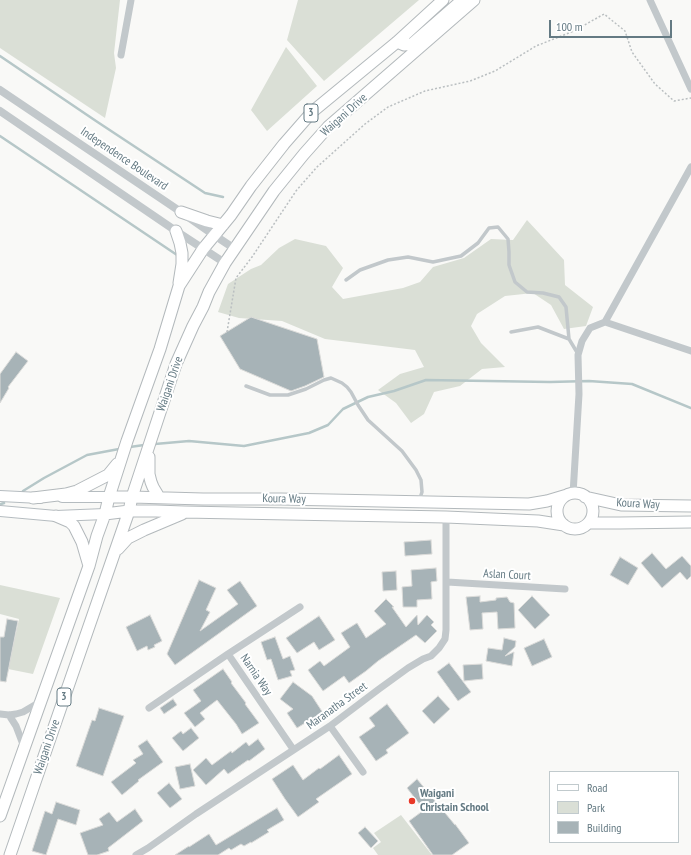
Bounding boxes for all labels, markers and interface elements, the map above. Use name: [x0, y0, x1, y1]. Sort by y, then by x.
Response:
scale bar: [551, 12, 674, 38]
text: 100 m: [556, 19, 583, 34]
street label: Waigani Drive: [318, 90, 370, 140]
road number: 3: [304, 104, 318, 122]
street label: Independence Boulevard: [78, 124, 170, 194]
street label: Waigani Drive: [154, 355, 186, 413]
street label: Koura Way: [262, 491, 306, 507]
street label: Koura Way: [616, 496, 660, 512]
street label: Aslan Court: [483, 567, 531, 583]
street label: Narnia Way: [237, 652, 275, 698]
street label: Maranatha Street: [304, 679, 370, 733]
road number: 3: [57, 688, 71, 706]
street label: Waigani Drive: [31, 718, 63, 776]
legend: [549, 771, 679, 843]
text: Road: [587, 780, 607, 795]
place label: Waigani Christain School: [420, 787, 489, 815]
marker: Waigani Christain School: [407, 796, 417, 806]
text: Park: [587, 800, 605, 815]
text: Building: [587, 820, 622, 835]

